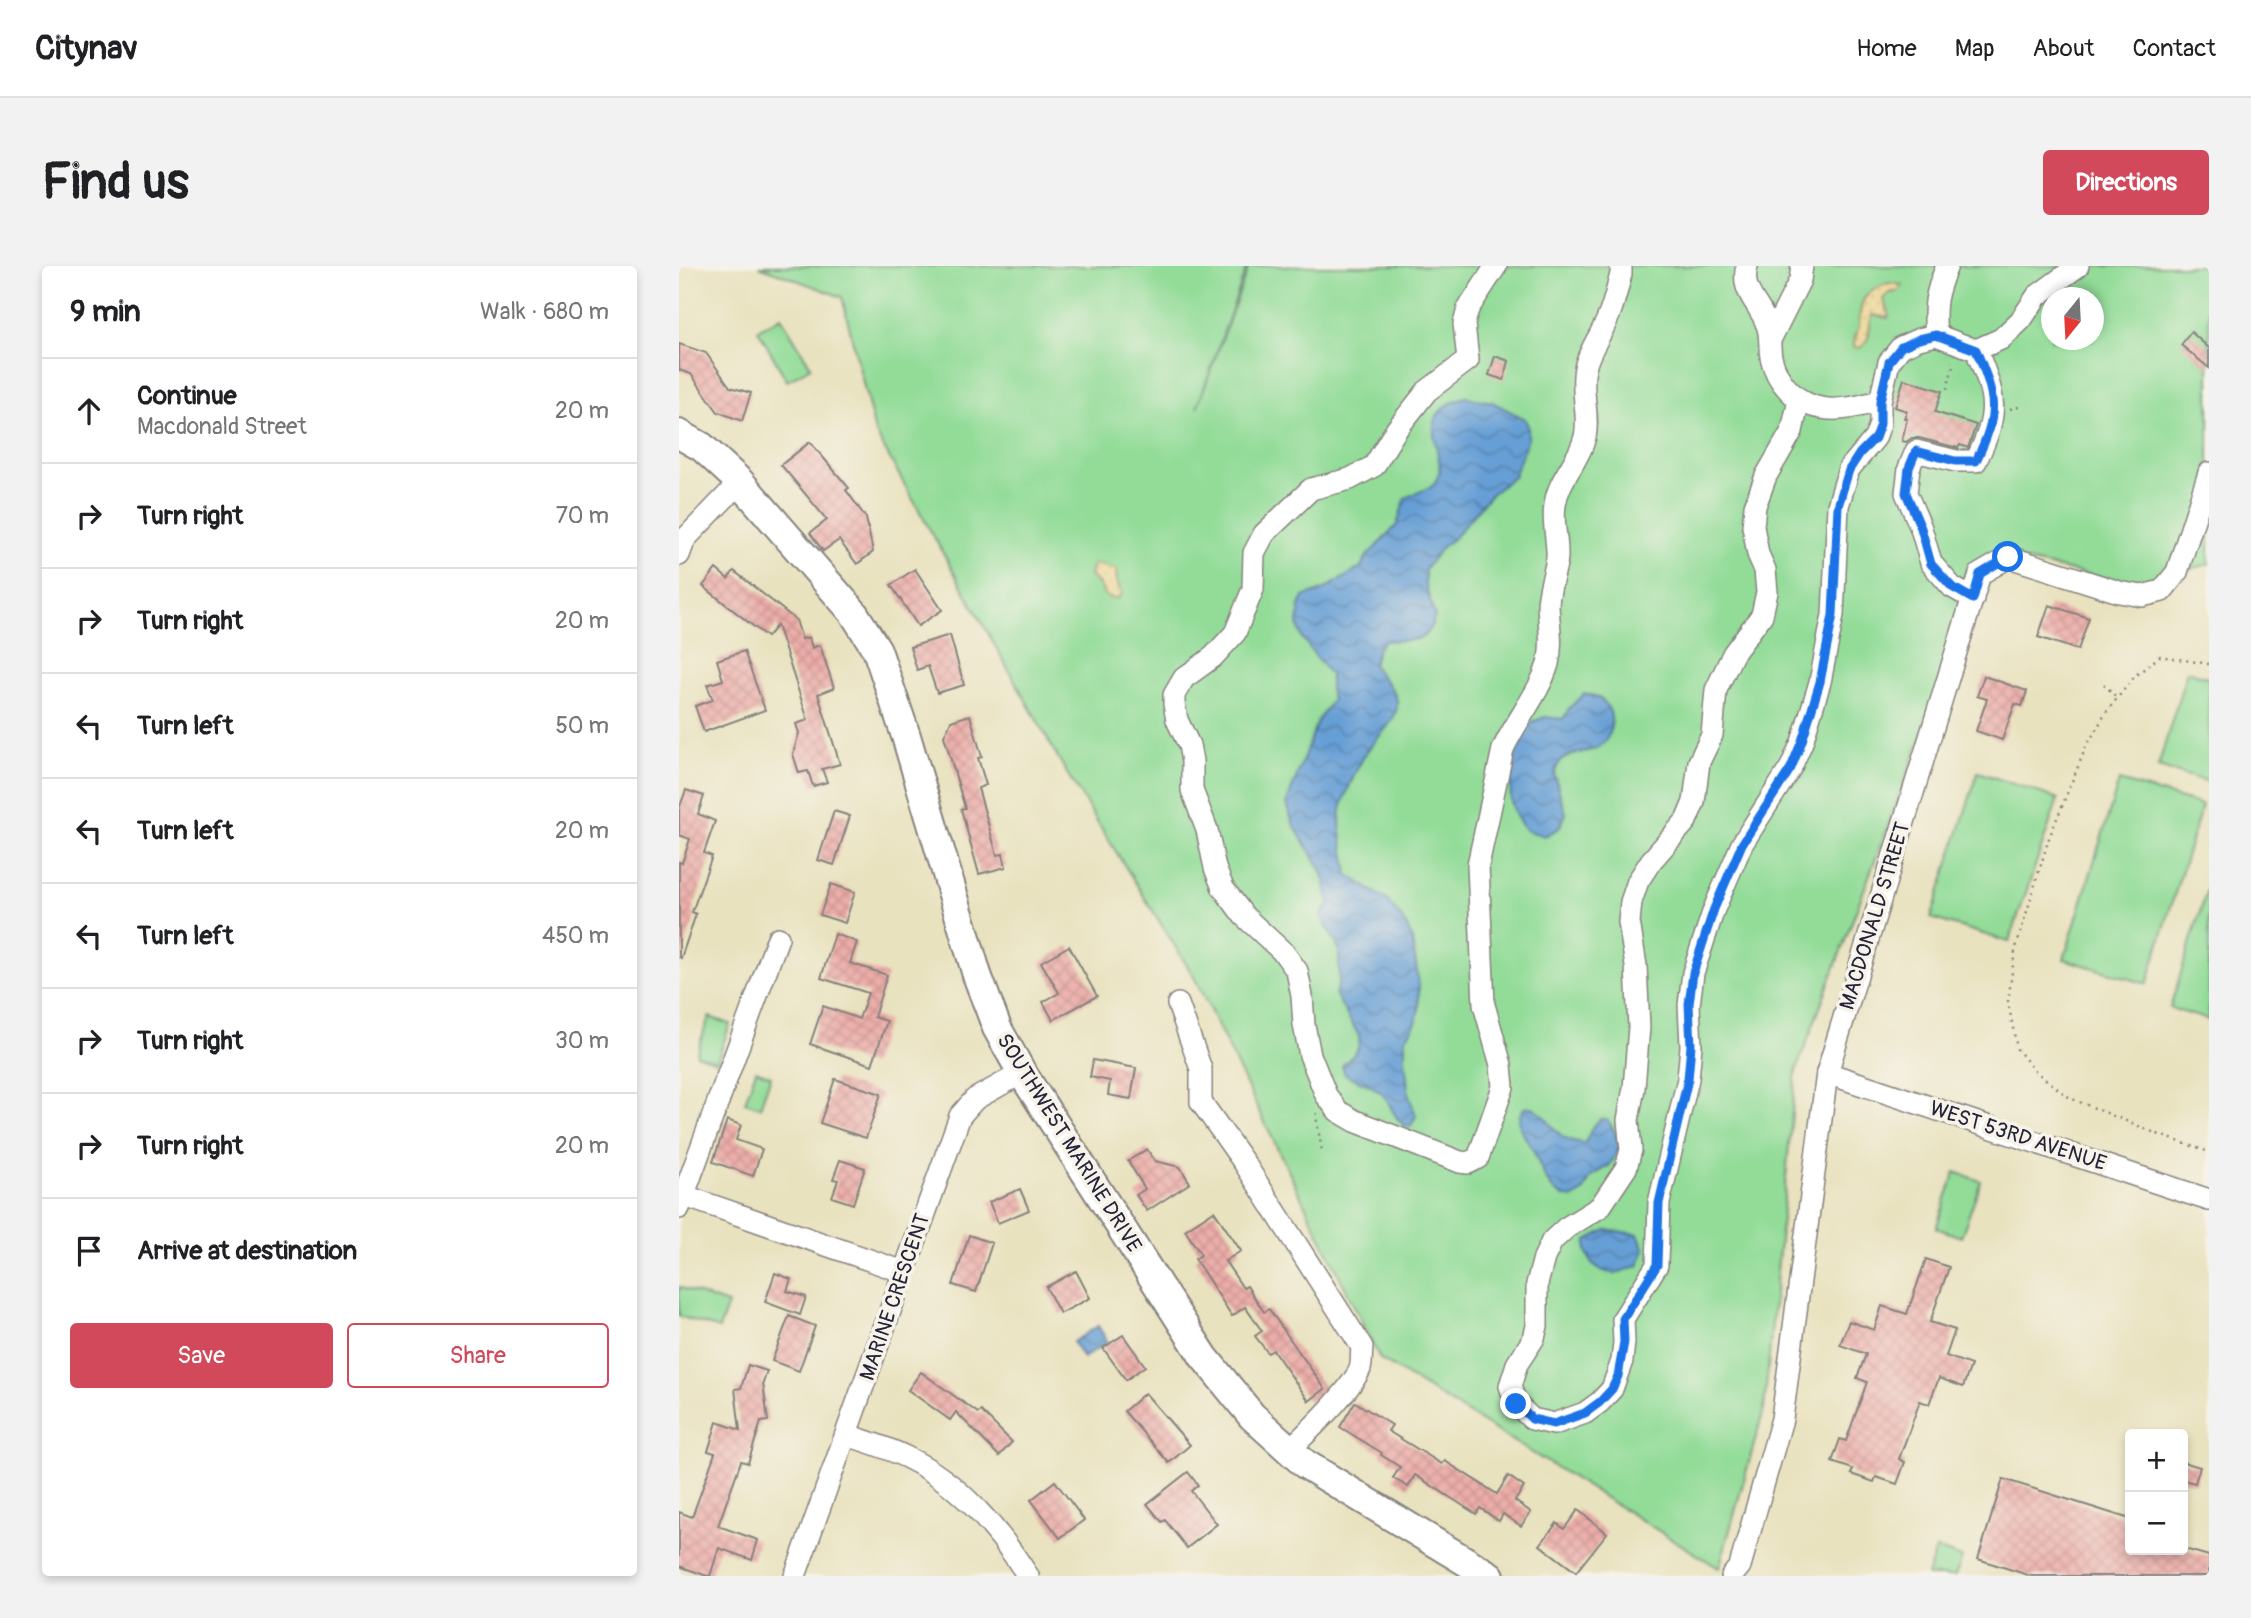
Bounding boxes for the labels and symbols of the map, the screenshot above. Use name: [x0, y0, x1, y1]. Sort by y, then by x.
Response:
north arrow: [2041, 287, 2104, 350]
route start: [1992, 541, 2023, 572]
street label: MACDONALD STREET: [1834, 819, 1916, 1013]
street label: SOUTHWEST MARINE DRIVE: [991, 1029, 1148, 1257]
street label: WEST 53RD AVENUE: [1926, 1095, 2110, 1177]
street label: MARINE CRESCENT: [854, 1210, 936, 1384]
route end: [1500, 1388, 1531, 1419]

